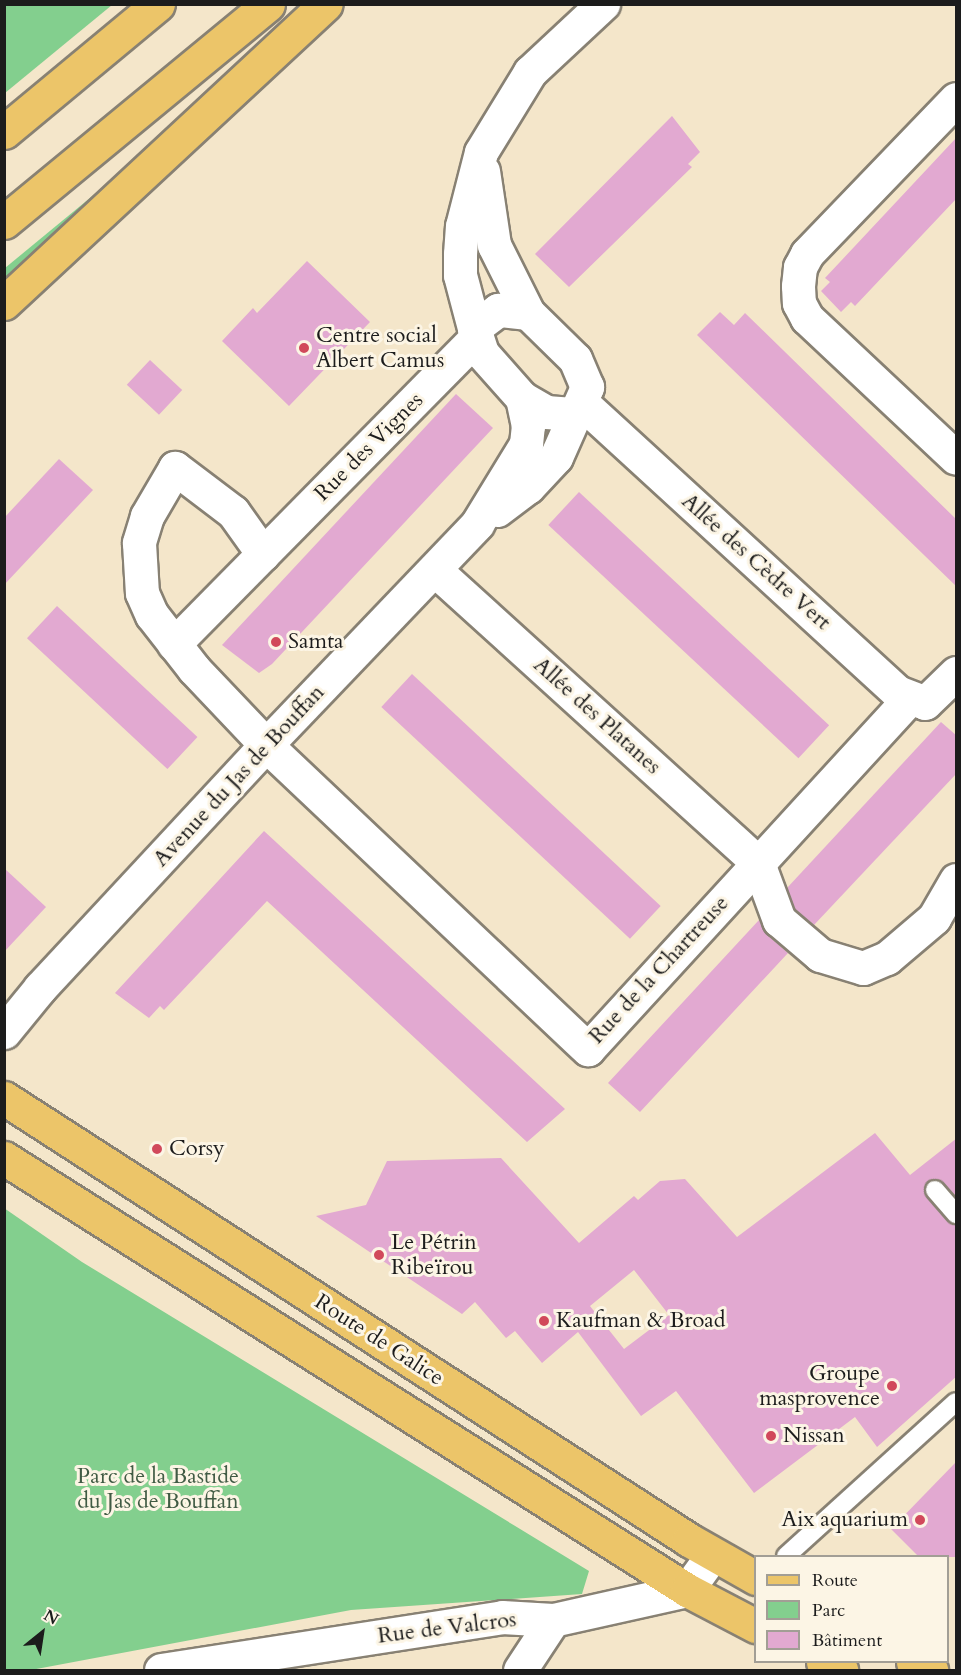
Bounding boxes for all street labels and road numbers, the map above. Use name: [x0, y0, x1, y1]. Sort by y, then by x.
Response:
street label: Rue des Vignes: [309, 387, 429, 507]
street label: Allée des Cèdre Vert: [676, 488, 836, 636]
street label: Allée des Platanes: [528, 652, 666, 780]
street label: Avenue du Jas de Bouffan: [148, 680, 330, 872]
street label: Rue de la Chartreuse: [584, 891, 734, 1049]
street label: Route de Galice: [310, 1289, 448, 1391]
street label: Rue de Valcros: [376, 1606, 518, 1650]

